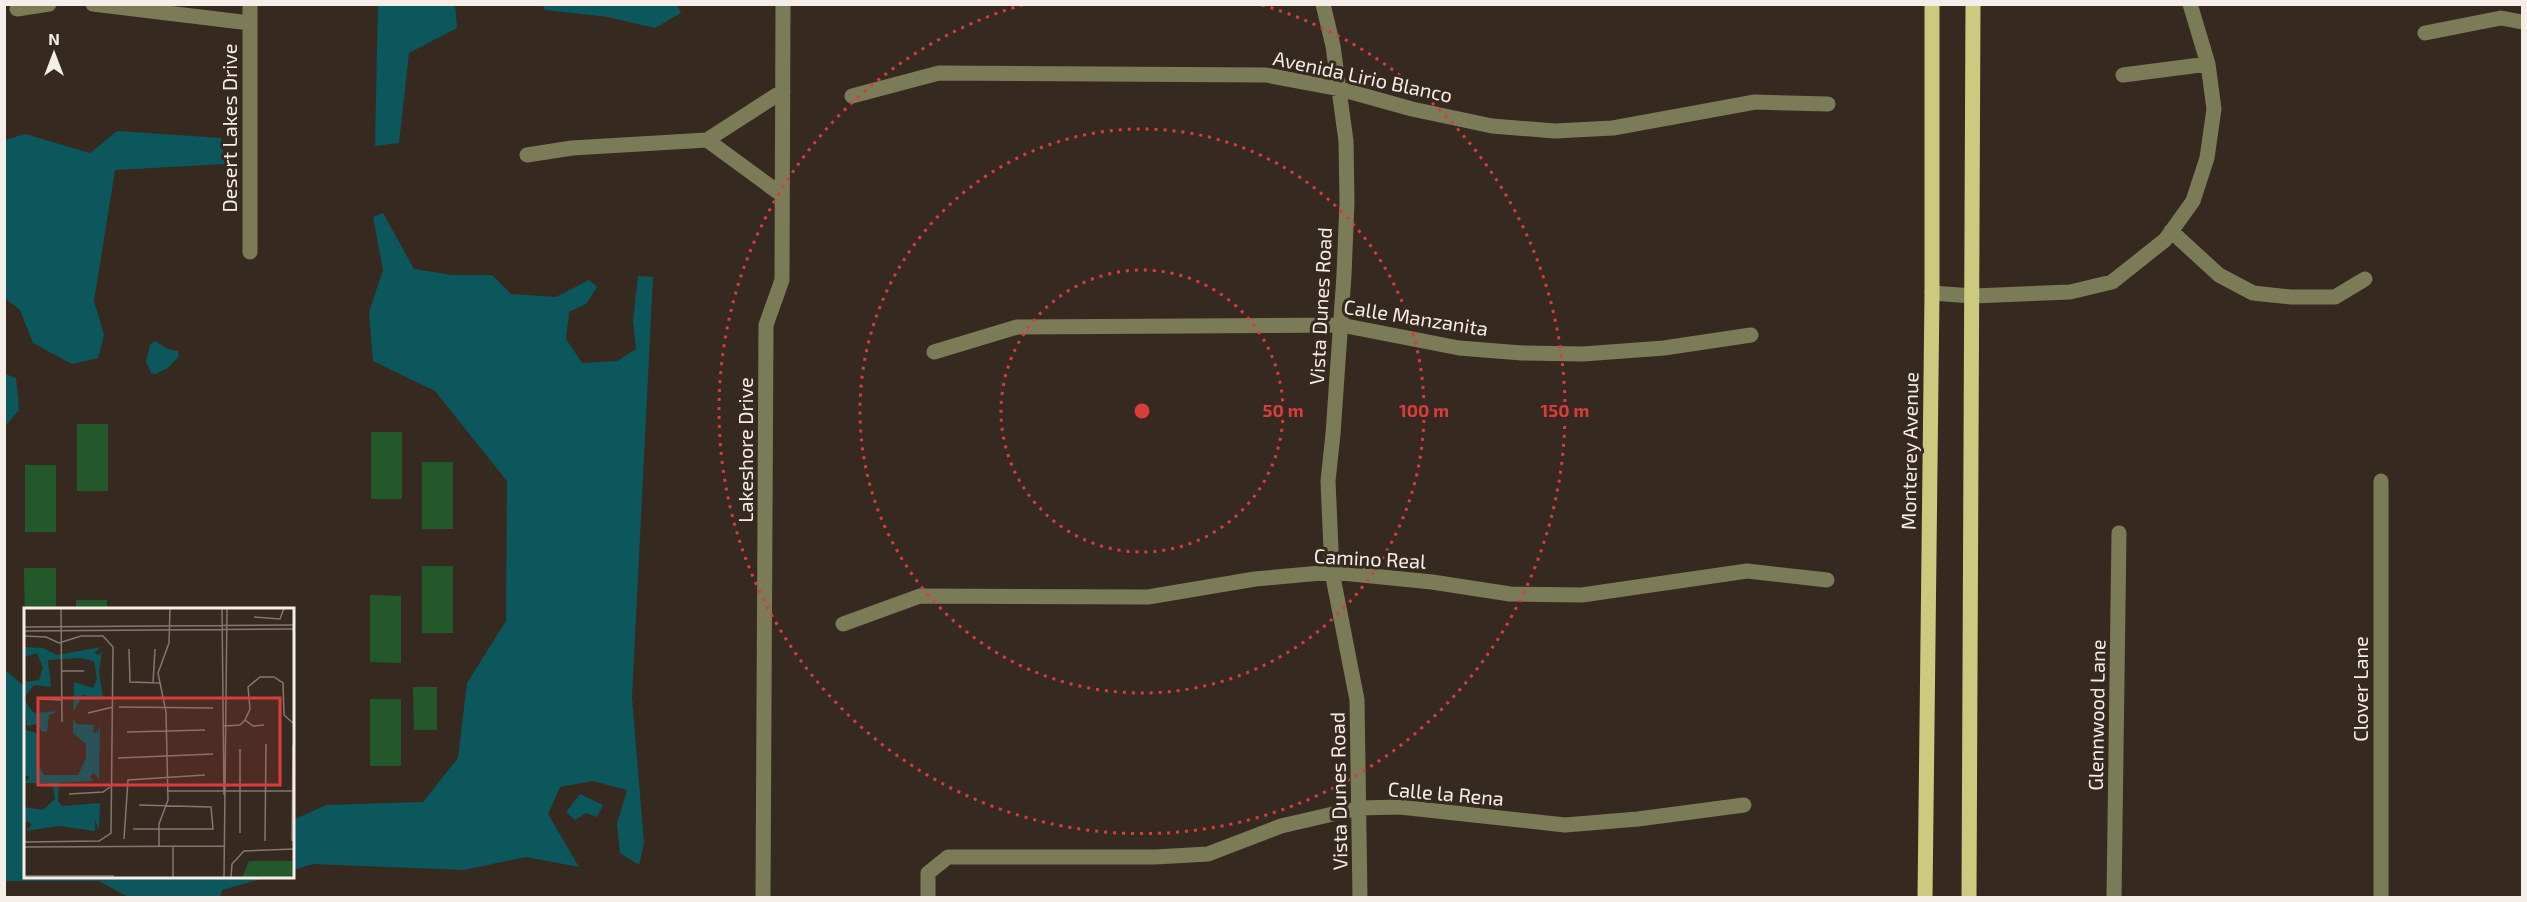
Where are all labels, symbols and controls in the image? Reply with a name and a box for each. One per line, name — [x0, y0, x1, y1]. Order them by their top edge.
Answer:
north arrow — [24, 24, 84, 84]
text: N — [48, 29, 60, 48]
street label: Desert Lakes Drive — [217, 44, 241, 213]
street label: Avenida Lirio Blanco — [1271, 45, 1455, 107]
street label: Vista Dunes Road — [1304, 226, 1336, 386]
street label: Calle Manzanita — [1342, 294, 1490, 340]
street label: Monterey Avenue — [1896, 372, 1922, 530]
street label: Lakeshore Drive — [733, 377, 757, 523]
text: 50 m — [1262, 399, 1304, 421]
text: 100 m — [1399, 399, 1449, 421]
text: 150 m — [1541, 399, 1589, 421]
centre of rings — [1132, 401, 1152, 421]
street label: Camino Real — [1313, 543, 1427, 573]
inset map — [24, 608, 294, 878]
street label: Clover Lane — [2348, 636, 2372, 742]
street label: Glennwood Lane — [2083, 639, 2109, 791]
street label: Vista Dunes Road — [1325, 712, 1351, 870]
street label: Calle la Rena — [1387, 776, 1505, 810]

